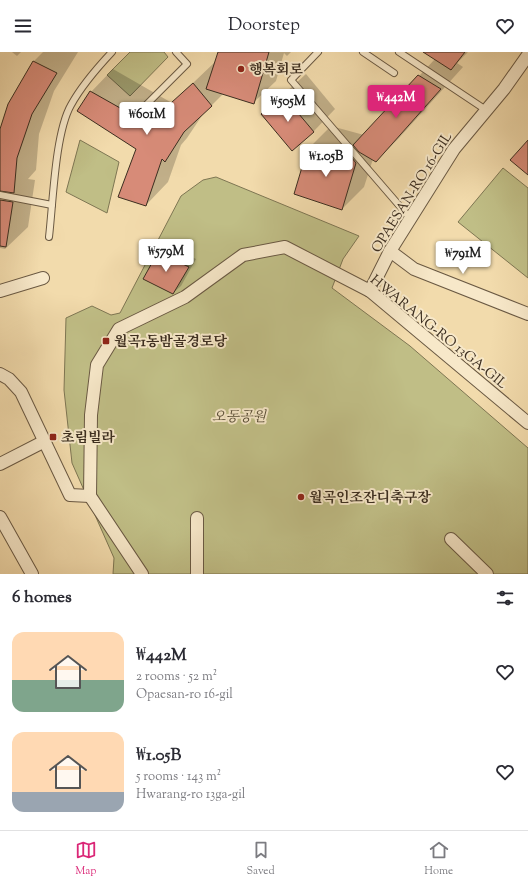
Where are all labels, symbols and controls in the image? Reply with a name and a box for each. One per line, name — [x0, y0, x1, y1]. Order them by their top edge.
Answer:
text: Doorstep — [228, 13, 300, 39]
icon: menu — [12, 15, 34, 37]
icon: heart — [494, 15, 516, 37]
place label: 행복회로 — [249, 61, 304, 81]
marker: 행복회로 — [236, 64, 246, 74]
pin: ₩442M — [368, 85, 424, 119]
pin: ₩505M — [260, 89, 316, 123]
text: ₩442M — [377, 89, 415, 107]
text: ₩505M — [270, 93, 306, 111]
pin: ₩601M — [119, 102, 175, 136]
text: ₩601M — [128, 106, 166, 124]
street label: OPAESAN-RO 16-GIL — [367, 128, 458, 257]
pin: ₩1.05B — [293, 144, 359, 178]
text: ₩1.05B — [309, 148, 343, 166]
pin: ₩579M — [138, 239, 194, 273]
pin: ₩791M — [435, 241, 491, 275]
text: ₩579M — [148, 243, 184, 261]
text: ₩791M — [445, 245, 481, 263]
street label: HWARANG-RO 13GA-GIL — [365, 271, 511, 394]
place label: 월곡1동밤골경로당 — [114, 333, 227, 353]
marker: 월곡1동밤골경로당 — [101, 336, 111, 346]
park label: 오동공원 — [212, 408, 268, 428]
place label: 초림빌라 — [61, 429, 116, 449]
marker: 초림빌라 — [48, 432, 58, 442]
place label: 월곡인조잔디축구장 — [309, 489, 431, 509]
marker: 월곡인조잔디축구장 — [296, 492, 306, 502]
text: 6 homes — [12, 586, 72, 610]
icon: filters — [494, 587, 516, 609]
text: ₩442M — [136, 644, 187, 668]
icon: home — [44, 648, 92, 696]
icon: heart — [494, 661, 516, 683]
text: 2 rooms · 52 m² — [136, 668, 217, 686]
text: Opaesan-ro 16-gil — [136, 686, 233, 704]
text: ₩1.05B — [136, 744, 181, 768]
icon: home — [44, 748, 92, 796]
icon: heart — [494, 761, 516, 783]
text: 5 rooms · 143 m² — [136, 768, 221, 786]
text: Hwarang-ro 13ga-gil — [136, 786, 246, 804]
tab: Map — [75, 839, 97, 879]
tab: Saved — [246, 839, 275, 879]
tab: Home — [424, 839, 453, 879]

